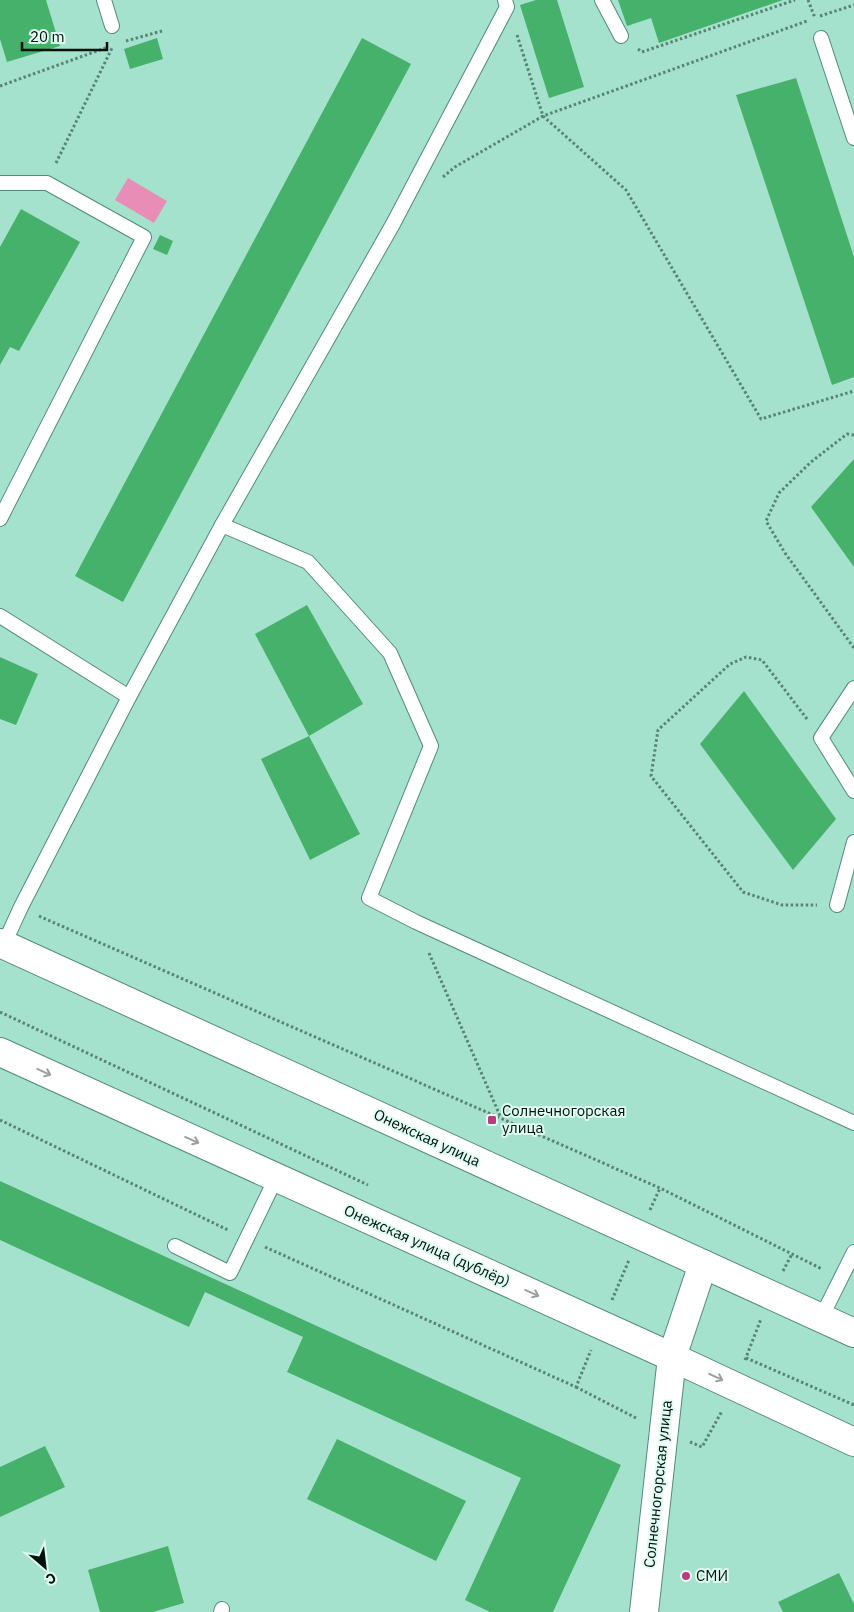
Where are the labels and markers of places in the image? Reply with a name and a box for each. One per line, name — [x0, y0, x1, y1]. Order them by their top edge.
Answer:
place label: Солнечногорская улица — [502, 1101, 626, 1137]
marker: Солнечногорская улица — [486, 1114, 498, 1126]
place label: СМИ — [696, 1566, 728, 1585]
marker: СМИ — [680, 1570, 692, 1582]

